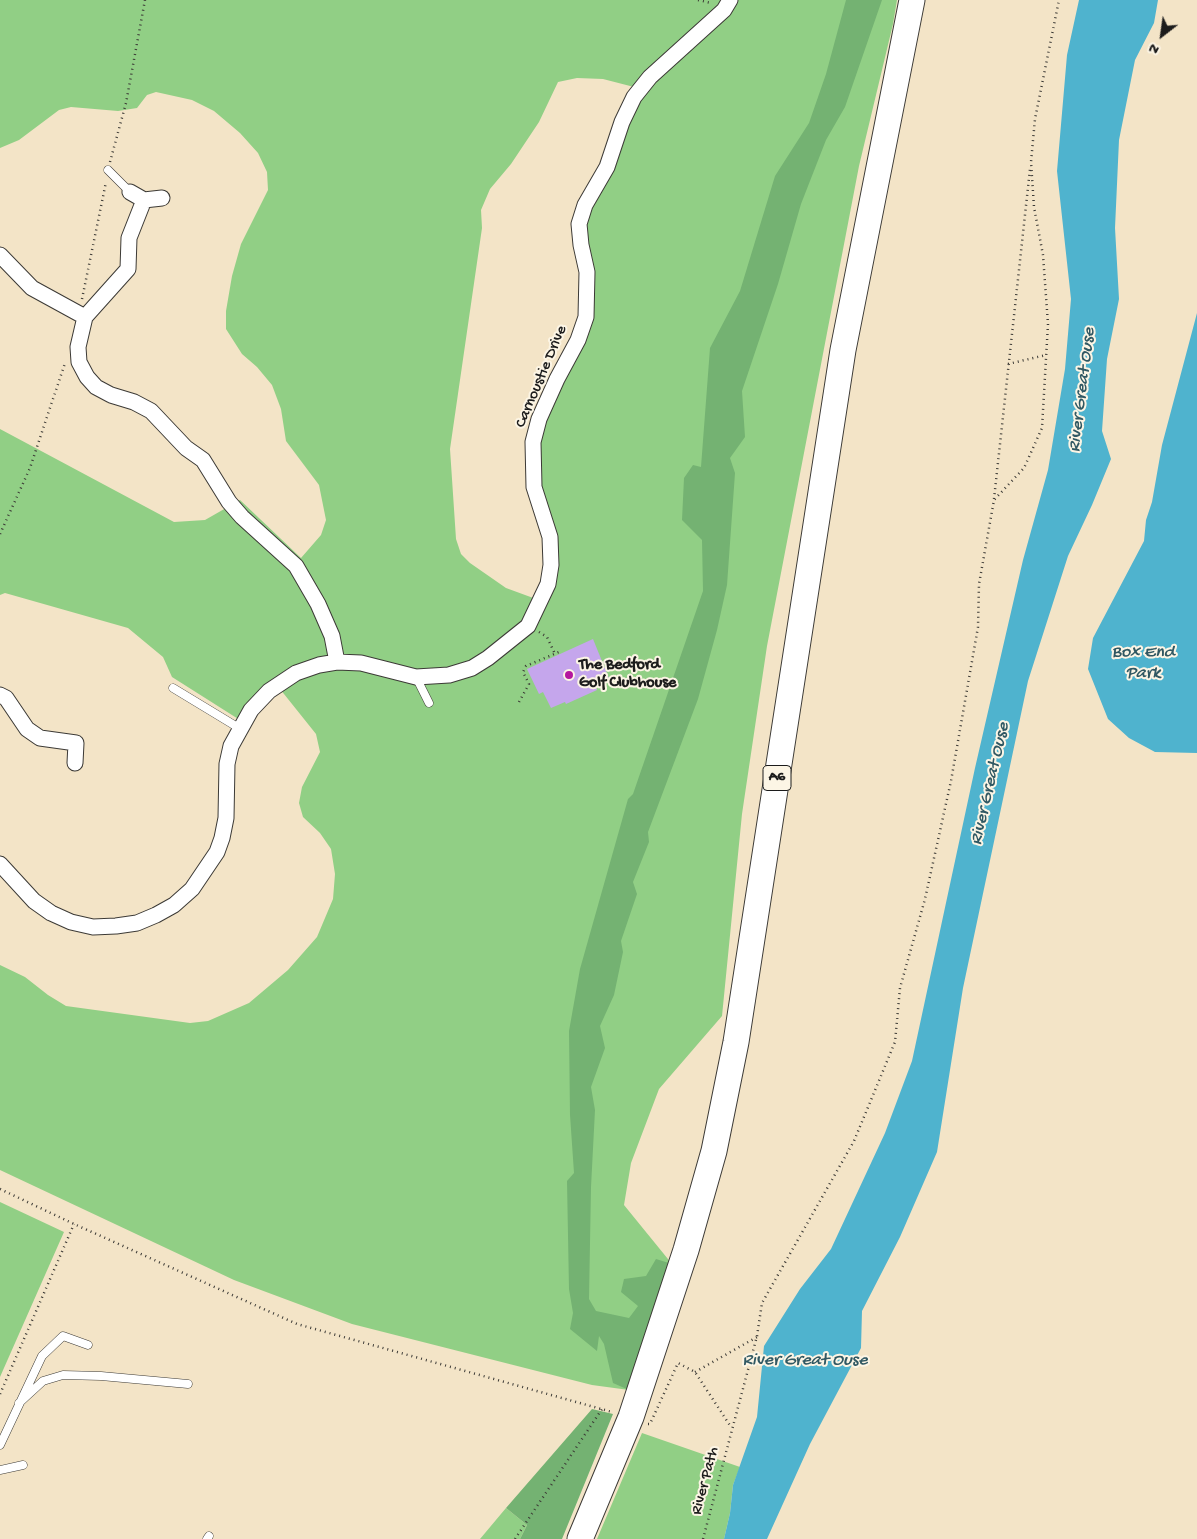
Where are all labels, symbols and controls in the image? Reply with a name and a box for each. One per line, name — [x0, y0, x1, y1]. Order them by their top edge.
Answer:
north arrow — [1137, 10, 1187, 60]
text: N — [1146, 39, 1162, 58]
street label: Carnoustie Drive — [512, 323, 572, 431]
water label: River Great Ouse — [1065, 327, 1101, 453]
water label: Box End Park — [1112, 642, 1174, 684]
place label: The Bedford Golf Clubhouse — [579, 656, 676, 694]
marker: The Bedford Golf Clubhouse — [563, 669, 575, 681]
water label: River Great Ouse — [966, 721, 1016, 847]
road number: A6 — [763, 766, 791, 790]
water label: River Great Ouse — [742, 1350, 868, 1372]
street label: River Path — [688, 1445, 724, 1517]

